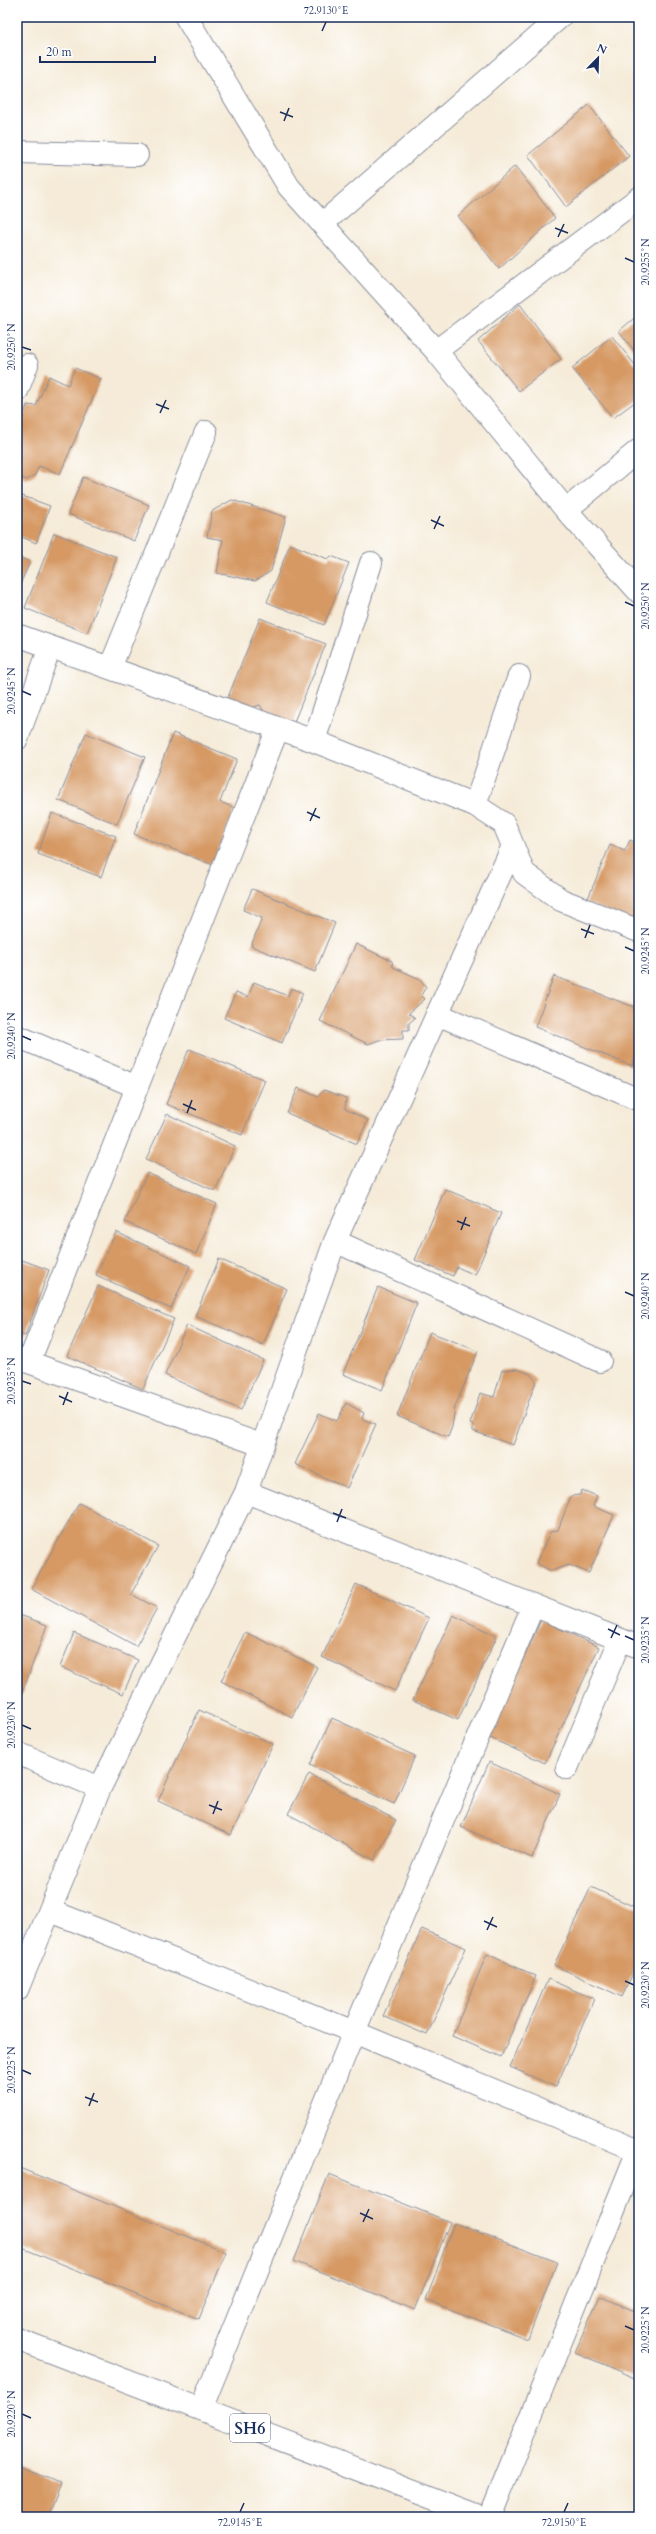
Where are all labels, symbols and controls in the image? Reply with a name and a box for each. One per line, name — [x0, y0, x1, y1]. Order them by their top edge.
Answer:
text: 72.9130°E — [304, 4, 348, 18]
scale bar — [40, 38, 155, 64]
north arrow — [578, 38, 618, 78]
text: N — [594, 40, 609, 58]
text: 20 m — [46, 44, 73, 60]
text: 20.9255°N — [639, 238, 653, 285]
text: 20.9250°N — [5, 323, 19, 370]
text: 20.9250°N — [639, 582, 653, 629]
text: 20.9245°N — [5, 667, 19, 714]
text: 20.9245°N — [639, 927, 653, 974]
text: 20.9240°N — [5, 1012, 19, 1059]
text: 20.9240°N — [639, 1272, 653, 1319]
text: 20.9235°N — [5, 1357, 19, 1404]
text: 20.9235°N — [639, 1616, 653, 1663]
text: 20.9230°N — [5, 1701, 19, 1748]
text: 20.9230°N — [639, 1961, 653, 2008]
text: 20.9225°N — [5, 2046, 19, 2093]
text: 20.9225°N — [639, 2306, 653, 2353]
text: 20.9220°N — [5, 2390, 19, 2437]
road number: SH6 — [230, 2414, 270, 2442]
text: 72.9145°E — [218, 2516, 262, 2530]
text: 72.9150°E — [542, 2516, 586, 2530]

